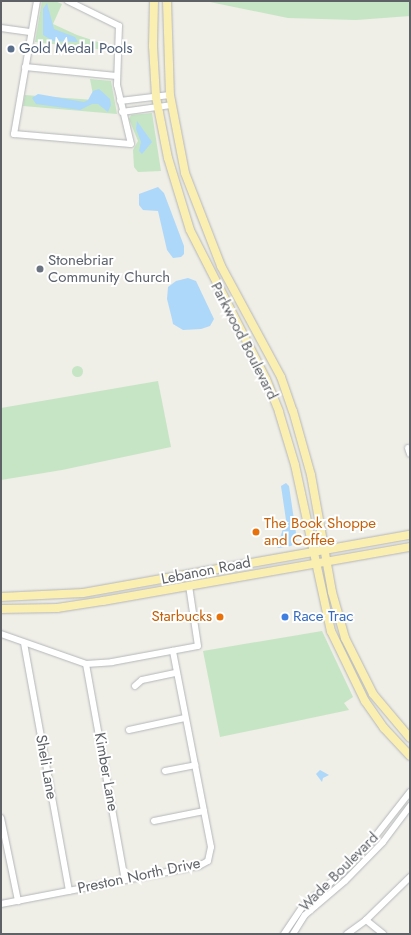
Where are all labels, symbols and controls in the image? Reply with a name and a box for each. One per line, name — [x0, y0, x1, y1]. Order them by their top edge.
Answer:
place label: Gold Medal Pools — [19, 40, 133, 58]
marker: Gold Medal Pools — [6, 44, 16, 54]
place label: Stonebriar Community Church — [48, 251, 170, 286]
marker: Stonebriar Community Church — [35, 264, 45, 274]
street label: Parkwood Boulevard — [207, 279, 281, 403]
place label: The Book Shoppe and Coffee — [264, 514, 376, 549]
marker: The Book Shoppe and Coffee — [251, 527, 261, 537]
street label: Lebanon Road — [160, 553, 252, 589]
place label: Starbucks — [152, 608, 212, 626]
place label: Race Trac — [293, 608, 353, 626]
marker: Starbucks — [215, 612, 225, 622]
marker: Race Trac — [280, 612, 290, 622]
street label: Kimber Lane — [90, 731, 122, 813]
street label: Sheli Lane — [31, 733, 61, 801]
street label: Wade Boulevard — [296, 829, 382, 915]
street label: Preston North Drive — [76, 854, 202, 898]

